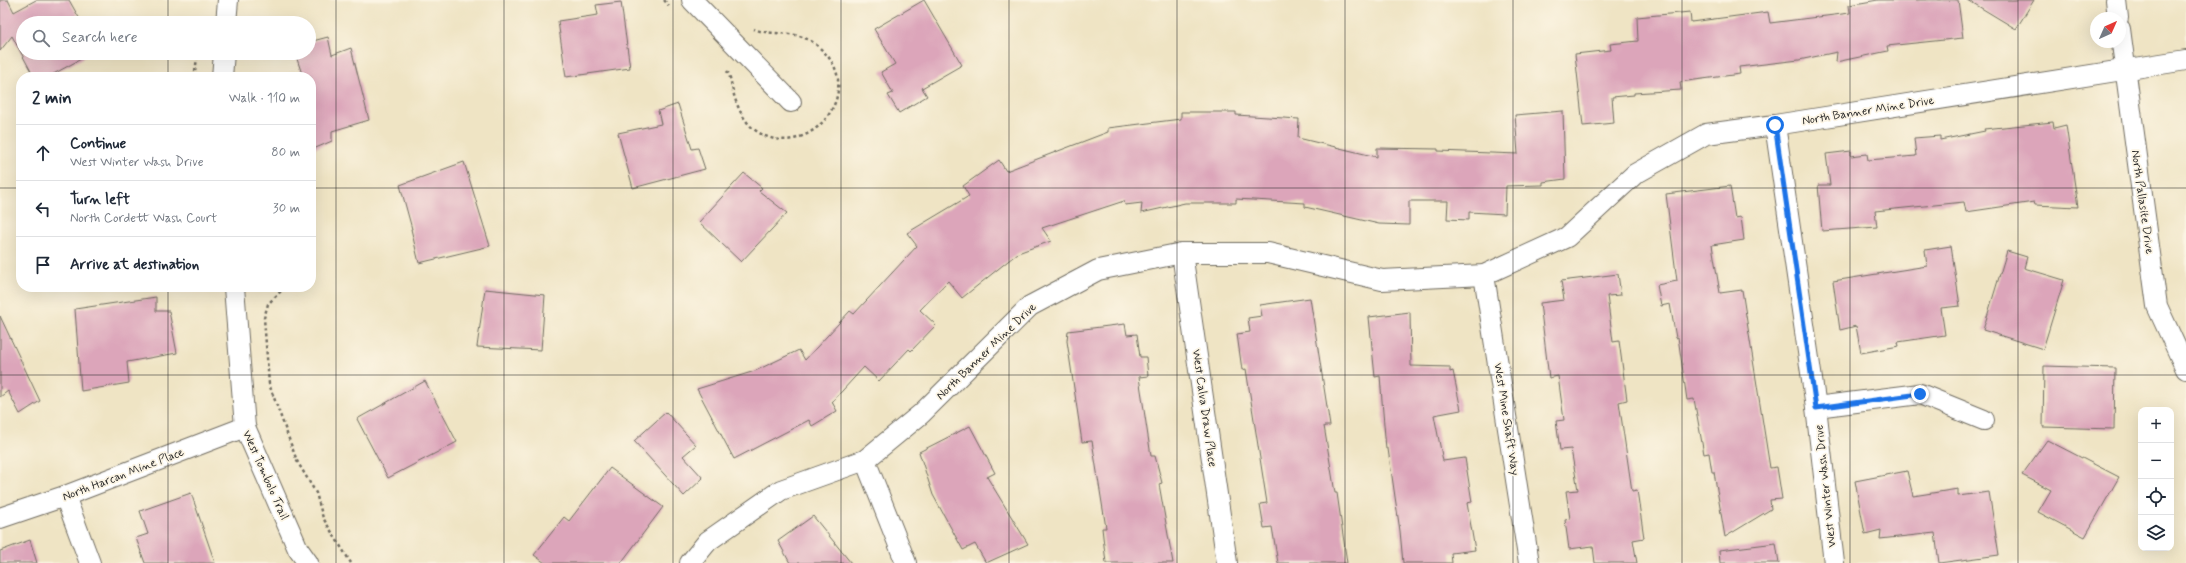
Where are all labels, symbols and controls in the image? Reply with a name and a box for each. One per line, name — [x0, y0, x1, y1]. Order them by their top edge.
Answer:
north arrow — [2090, 12, 2126, 48]
search box — [16, 16, 316, 60]
icon: search — [30, 27, 52, 49]
text: Search here — [62, 28, 138, 48]
text: 2 min — [32, 87, 72, 109]
text: Walk · 110 m — [229, 90, 300, 107]
street label: North Banner Mine Drive — [1801, 93, 1936, 129]
route start — [1766, 116, 1784, 134]
text: Continue — [70, 134, 126, 154]
icon: ahead — [32, 142, 54, 164]
text: 80 m — [271, 144, 300, 161]
street label: North Pallasite Drive — [2127, 149, 2157, 256]
text: West Winter Wash Drive — [70, 154, 204, 171]
text: Turn left — [70, 190, 130, 210]
icon: left — [32, 198, 54, 220]
text: 30 m — [273, 200, 300, 217]
text: North Cordett Wash Court — [70, 210, 217, 227]
icon: arrive — [32, 254, 54, 276]
text: Arrive at destination — [70, 255, 199, 275]
street label: North Banner Mine Drive — [933, 299, 1041, 404]
street label: West Calva Draw Place — [1188, 348, 1220, 468]
street label: West Mine Shaft Way — [1489, 362, 1523, 477]
route end — [1911, 385, 1929, 403]
map controls — [2138, 407, 2174, 551]
button: + — [2138, 407, 2174, 443]
street label: West Winter Wash Drive — [1812, 424, 1840, 548]
street label: West Tombolo Trail — [238, 428, 292, 523]
button: − — [2138, 443, 2174, 479]
street label: North Harcan Mine Place — [60, 444, 187, 506]
button: locate — [2138, 479, 2174, 515]
button: layers — [2138, 515, 2174, 551]

